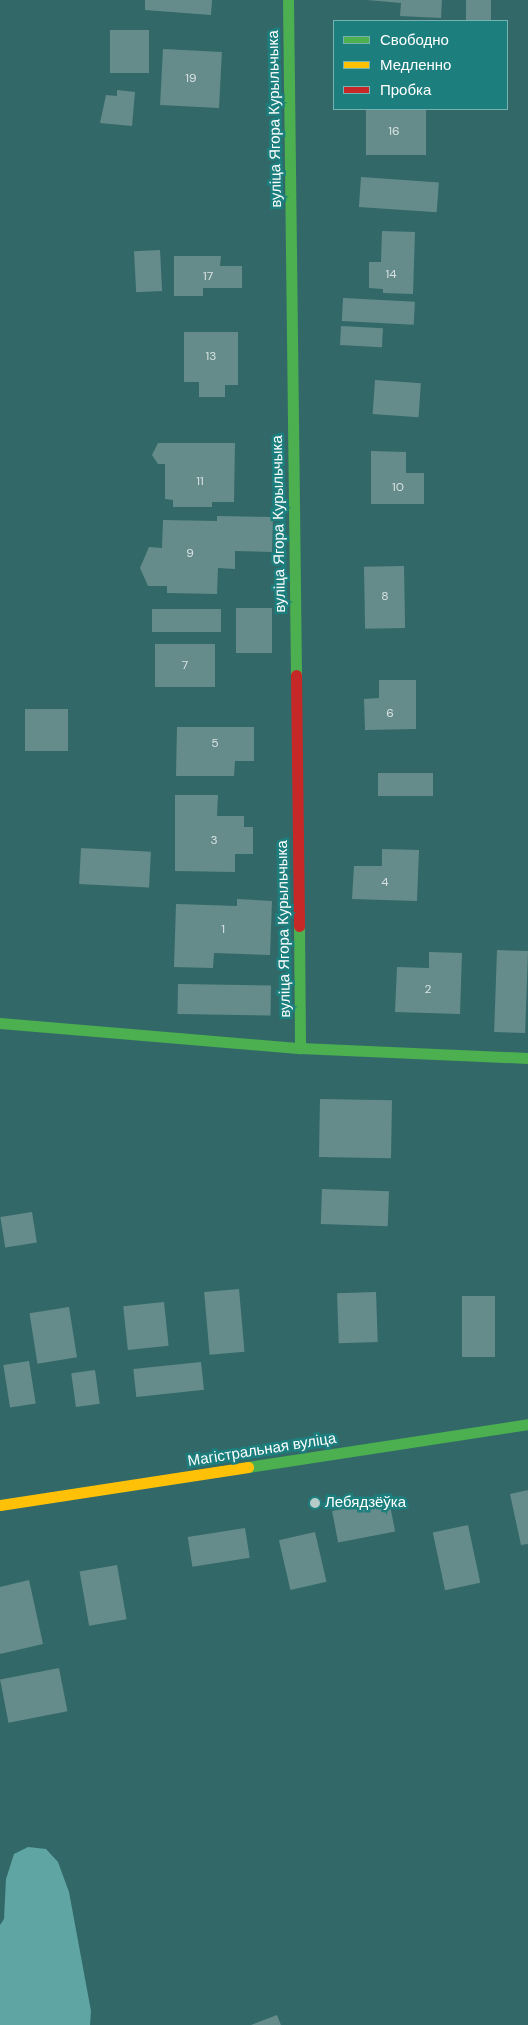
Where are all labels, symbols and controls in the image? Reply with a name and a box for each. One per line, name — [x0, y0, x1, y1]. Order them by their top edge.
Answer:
legend — [333, 20, 508, 110]
street label: вуліца Ягора Курыльчыка — [264, 30, 286, 208]
text: Свободно — [380, 30, 449, 50]
text: Медленно — [380, 55, 451, 75]
house number: 19 — [185, 72, 197, 86]
text: Пробка — [380, 80, 431, 100]
house number: 16 — [388, 125, 400, 139]
house number: 14 — [385, 268, 397, 282]
house number: 17 — [203, 270, 213, 284]
house number: 13 — [206, 350, 216, 364]
street label: вуліца Ягора Курыльчыка — [268, 435, 290, 613]
house number: 11 — [196, 475, 204, 489]
house number: 10 — [392, 481, 404, 495]
house number: 9 — [186, 547, 194, 561]
house number: 8 — [381, 590, 389, 604]
house number: 7 — [182, 659, 188, 673]
house number: 6 — [386, 707, 394, 721]
house number: 5 — [211, 737, 219, 751]
house number: 3 — [210, 834, 218, 848]
street label: вуліца Ягора Курыльчыка — [273, 840, 295, 1018]
house number: 4 — [381, 876, 389, 890]
house number: 1 — [221, 923, 225, 937]
house number: 2 — [425, 983, 431, 997]
street label: Магістральная вуліца — [187, 1429, 337, 1471]
place label: Лебядзёўка — [325, 1494, 406, 1512]
marker: Лебядзёўка — [309, 1497, 321, 1509]

